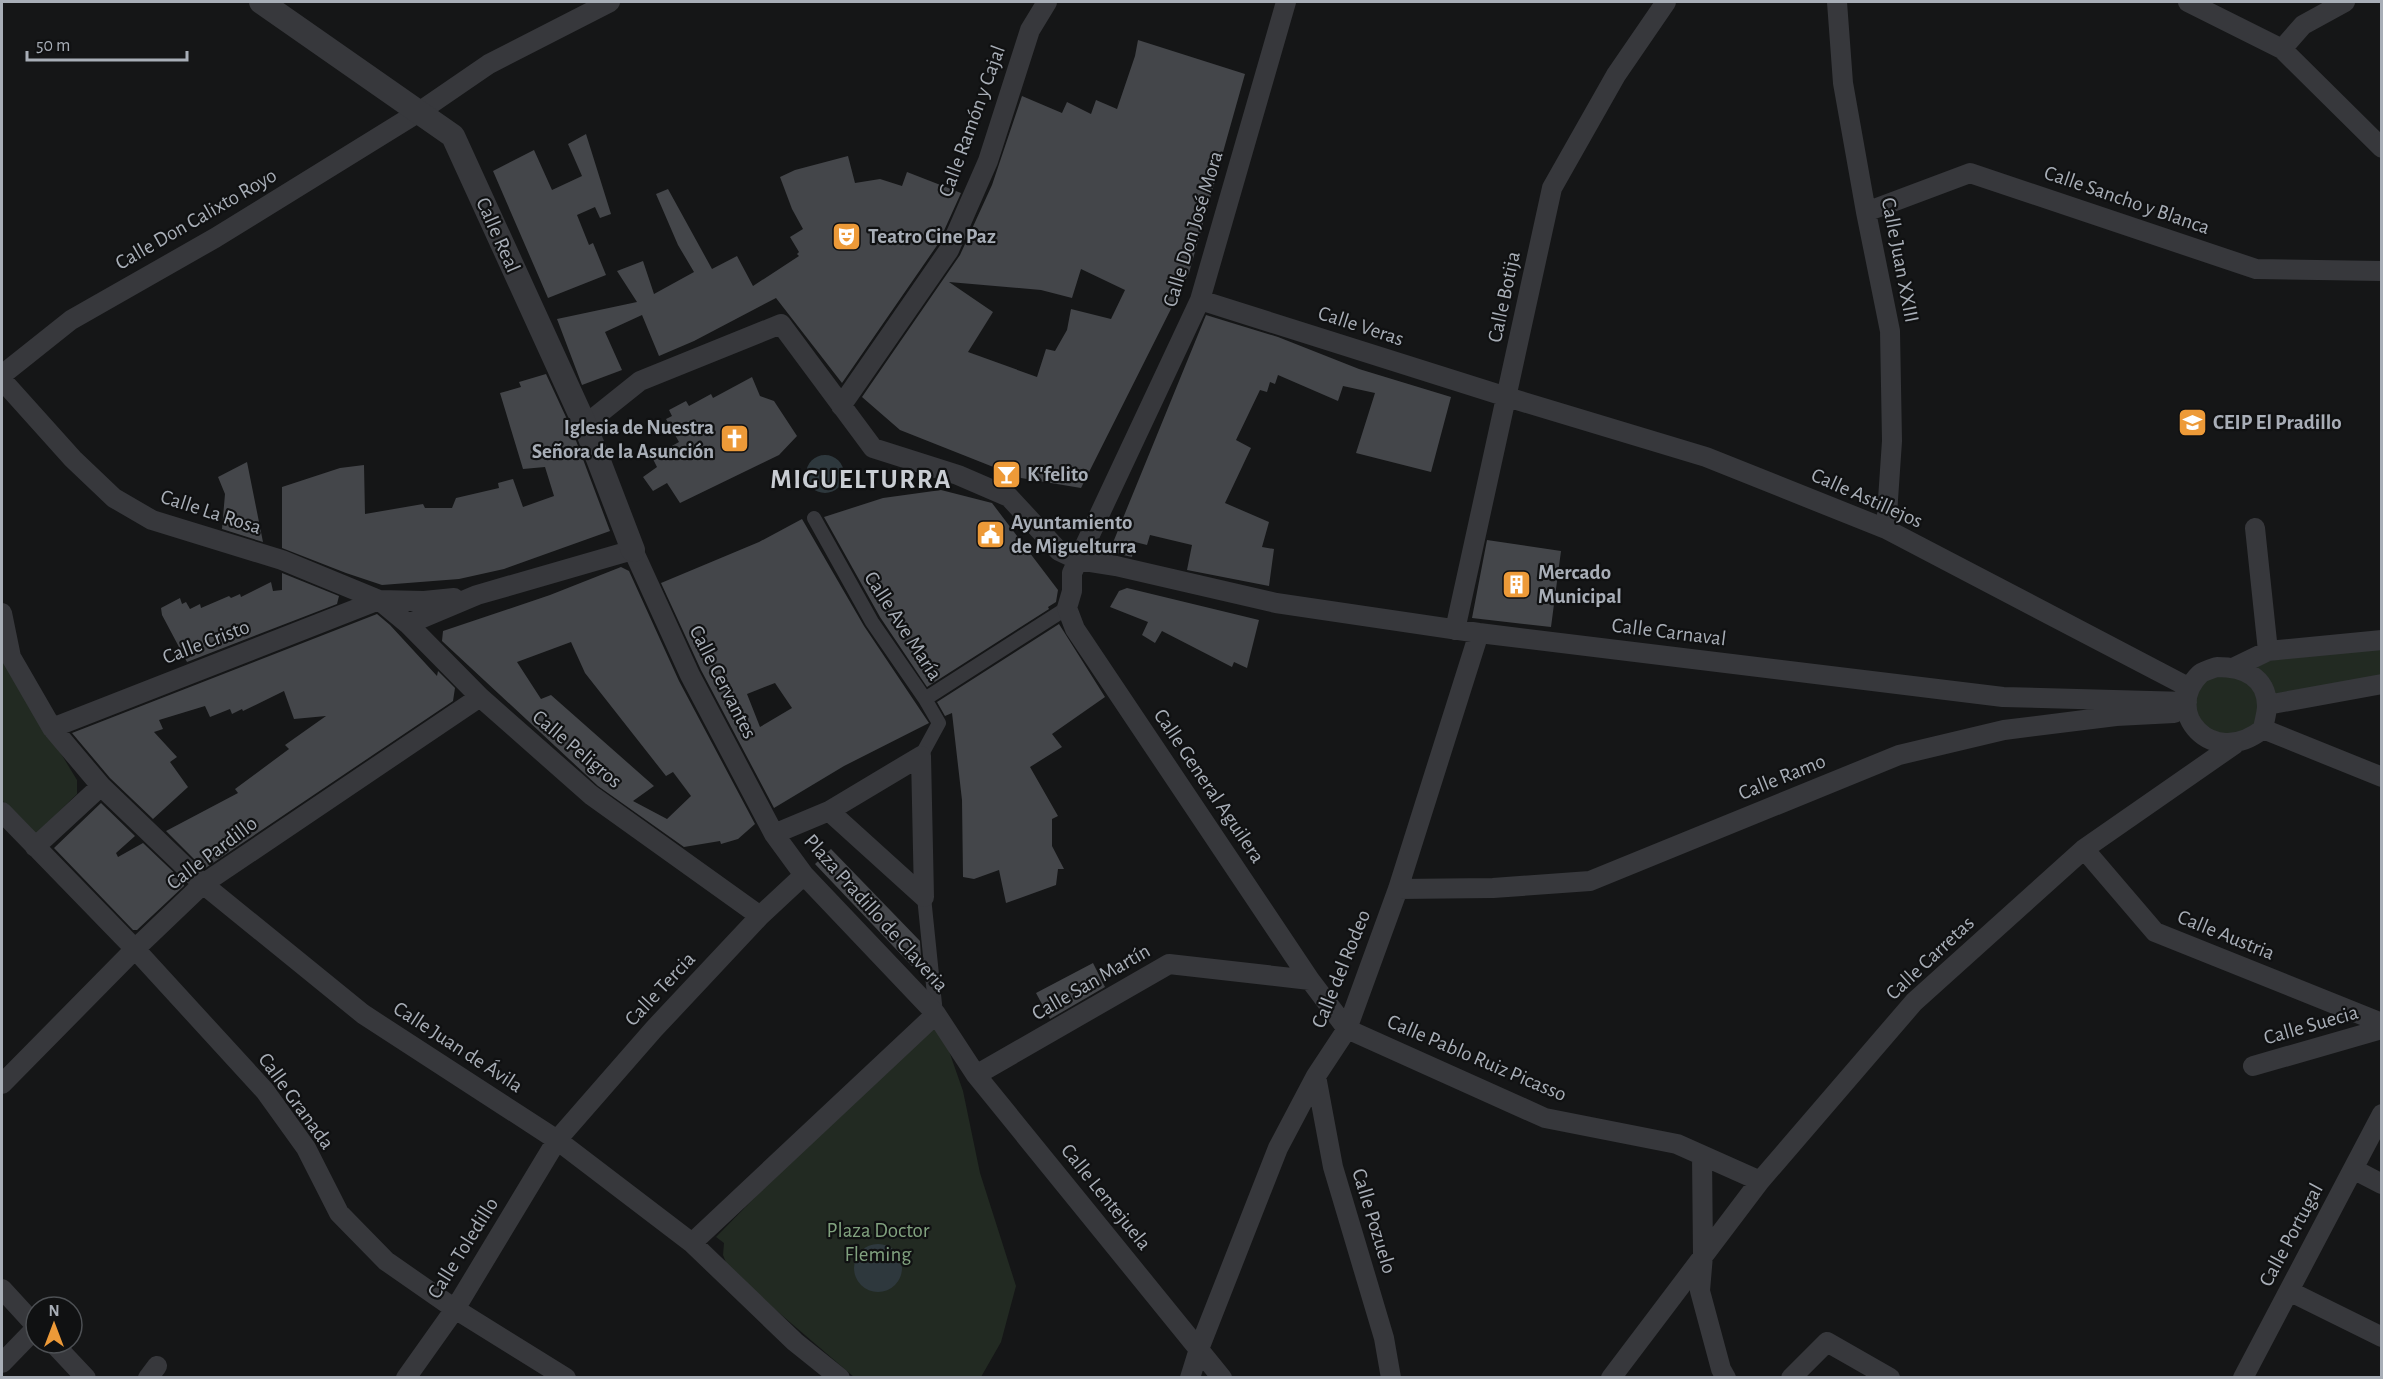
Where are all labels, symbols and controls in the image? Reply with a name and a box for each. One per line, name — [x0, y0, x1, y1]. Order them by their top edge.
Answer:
scale bar — [27, 24, 188, 62]
text: 50 m — [36, 37, 70, 55]
street label: Calle Ramón y Cajal — [935, 42, 1009, 200]
street label: Calle Don José Mora — [1159, 148, 1227, 310]
street label: Calle Sancho y Blanca — [2042, 162, 2213, 238]
street label: Calle Don Calixto Royo — [112, 164, 280, 274]
street label: Calle Real — [472, 194, 524, 276]
street label: Calle Juan XXIII — [1878, 196, 1922, 324]
theatre icon: Teatro Cine Paz — [831, 220, 863, 252]
place label: Teatro Cine Paz — [868, 226, 996, 247]
street label: Calle Botija — [1484, 249, 1524, 344]
street label: Calle Veras — [1316, 302, 1406, 350]
school or university icon: CEIP El Pradillo — [2176, 406, 2208, 438]
place label: CEIP El Pradillo — [2213, 412, 2342, 433]
place label: Iglesia de Nuestra Señora de la Asunción — [532, 417, 714, 462]
church icon: Iglesia de Nuestra Señora de la Asunción — [719, 423, 751, 455]
bar icon: K'felito — [990, 458, 1022, 490]
place label: K'felito — [1027, 464, 1088, 485]
street label: Calle Astillejos — [1808, 464, 1926, 532]
district label: MIGUELTURRA — [770, 466, 952, 493]
street label: Calle La Rosa — [158, 486, 264, 538]
place label: Ayuntamiento de Miguelturra — [1011, 512, 1137, 557]
public building icon: Ayuntamiento de Miguelturra — [974, 518, 1006, 550]
place label: Mercado Municipal — [1538, 562, 1622, 607]
street label: Calle Ave María — [860, 568, 946, 684]
building icon: Mercado Municipal — [1501, 568, 1533, 600]
street label: Calle Carnaval — [1611, 615, 1727, 649]
street label: Calle Cristo — [160, 616, 252, 668]
street label: Calle Cervantes — [685, 622, 761, 742]
street label: Calle General Aguilera — [1150, 705, 1268, 867]
street label: Calle Peligros — [528, 706, 626, 792]
street label: Calle Ramo — [1735, 750, 1829, 804]
street label: Calle Pardillo — [163, 812, 261, 894]
street label: Plaza Pradillo de Claveria — [800, 830, 952, 996]
street label: Calle Austria — [2174, 906, 2278, 964]
street label: Calle del Rodeo — [1308, 907, 1374, 1031]
street label: Calle Carretas — [1882, 912, 1978, 1004]
street label: Calle San Martín — [1028, 940, 1154, 1024]
street label: Calle Tercia — [621, 948, 699, 1030]
street label: Calle Juan de Ávila — [390, 996, 528, 1097]
street label: Calle Suecia — [2261, 1001, 2361, 1049]
street label: Calle Pablo Ruiz Picasso — [1384, 1011, 1570, 1105]
street label: Calle Granada — [254, 1049, 338, 1153]
street label: Calle Lentejuela — [1057, 1140, 1155, 1254]
street label: Calle Pozuelo — [1348, 1166, 1400, 1276]
street label: Calle Portugal — [2255, 1180, 2327, 1290]
street label: Calle Toledillo — [424, 1194, 502, 1302]
park label: Plaza Doctor Fleming — [827, 1220, 930, 1265]
north arrow — [24, 1295, 84, 1355]
text: N — [48, 1303, 60, 1319]

